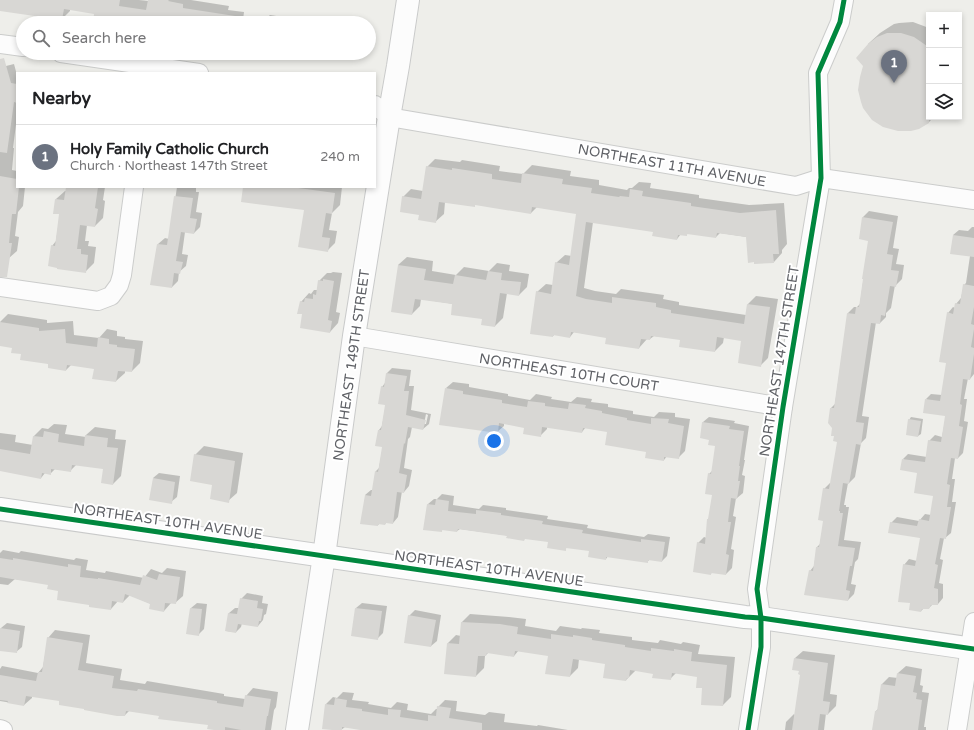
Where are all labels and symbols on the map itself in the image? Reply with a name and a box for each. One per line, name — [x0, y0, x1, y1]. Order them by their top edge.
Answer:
pin: 1 — [881, 50, 907, 83]
street label: NORTHEAST 11TH AVENUE — [576, 141, 767, 190]
street label: NORTHEAST 147TH STREET — [756, 264, 803, 458]
street label: NORTHEAST 149TH STREET — [330, 268, 373, 462]
street label: NORTHEAST 10TH COURT — [478, 350, 660, 395]
your location — [484, 431, 504, 451]
street label: NORTHEAST 10TH AVENUE — [72, 500, 264, 543]
street label: NORTHEAST 10TH AVENUE — [393, 547, 585, 590]

